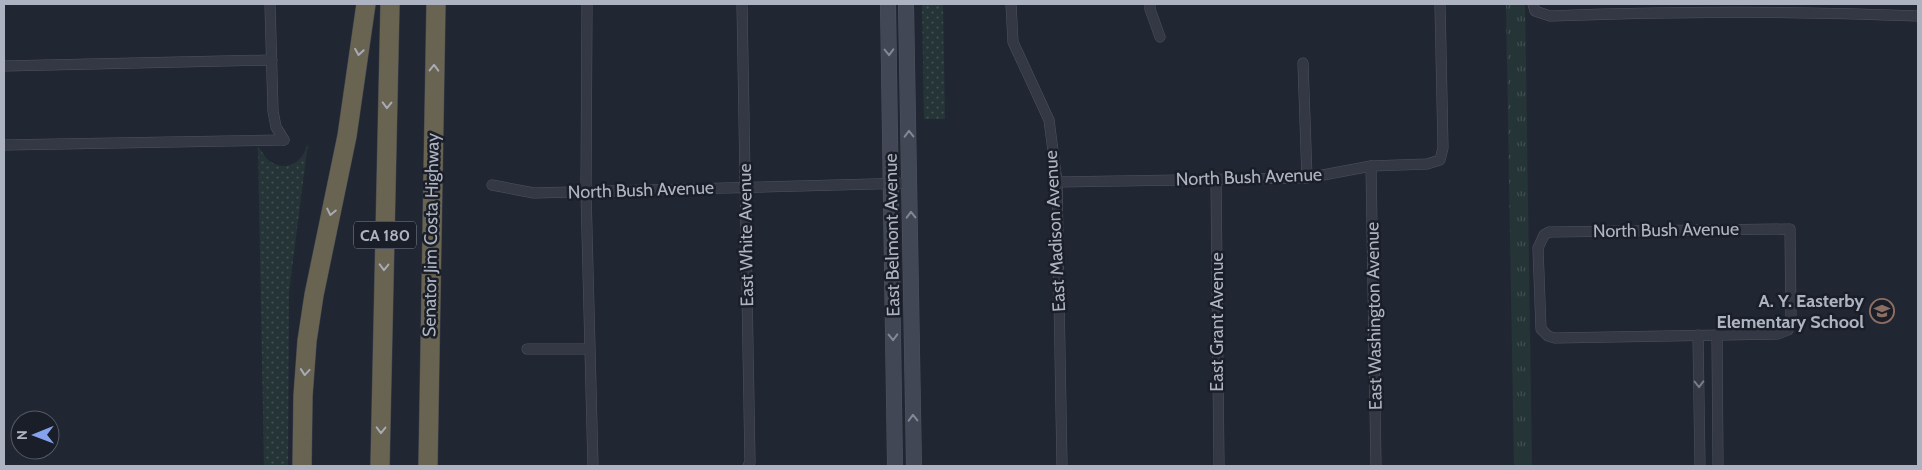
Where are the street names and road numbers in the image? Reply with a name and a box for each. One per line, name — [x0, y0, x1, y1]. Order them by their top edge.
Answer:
street label: Senator Jim Costa Highway — [418, 133, 444, 337]
street label: East Madison Avenue — [1040, 150, 1070, 312]
street label: East Belmont Avenue — [880, 153, 904, 317]
street label: East White Avenue — [734, 163, 758, 307]
street label: North Bush Avenue — [1176, 163, 1322, 191]
street label: North Bush Avenue — [568, 176, 714, 204]
street label: North Bush Avenue — [1593, 218, 1739, 242]
road number: CA 180 — [354, 222, 416, 248]
street label: East Washington Avenue — [1361, 222, 1387, 410]
street label: East Grant Avenue — [1206, 252, 1228, 392]

